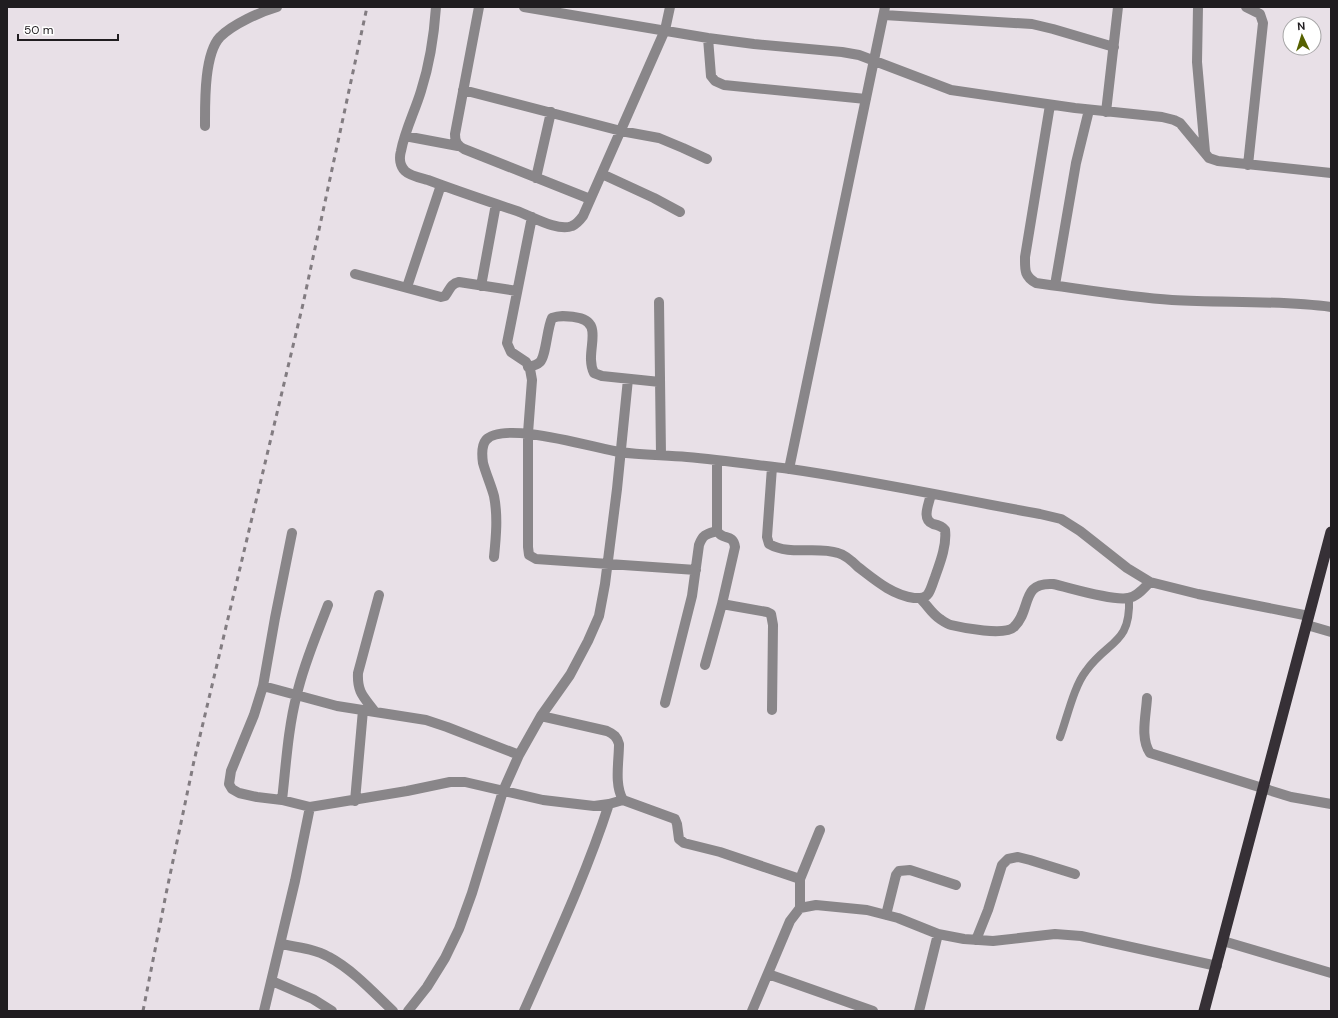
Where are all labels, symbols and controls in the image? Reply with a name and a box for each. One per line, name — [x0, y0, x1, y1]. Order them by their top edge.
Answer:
scale bar — [18, 16, 118, 42]
north arrow — [1282, 16, 1322, 56]
text: N — [1297, 19, 1306, 33]
text: 50 m — [24, 22, 53, 38]

